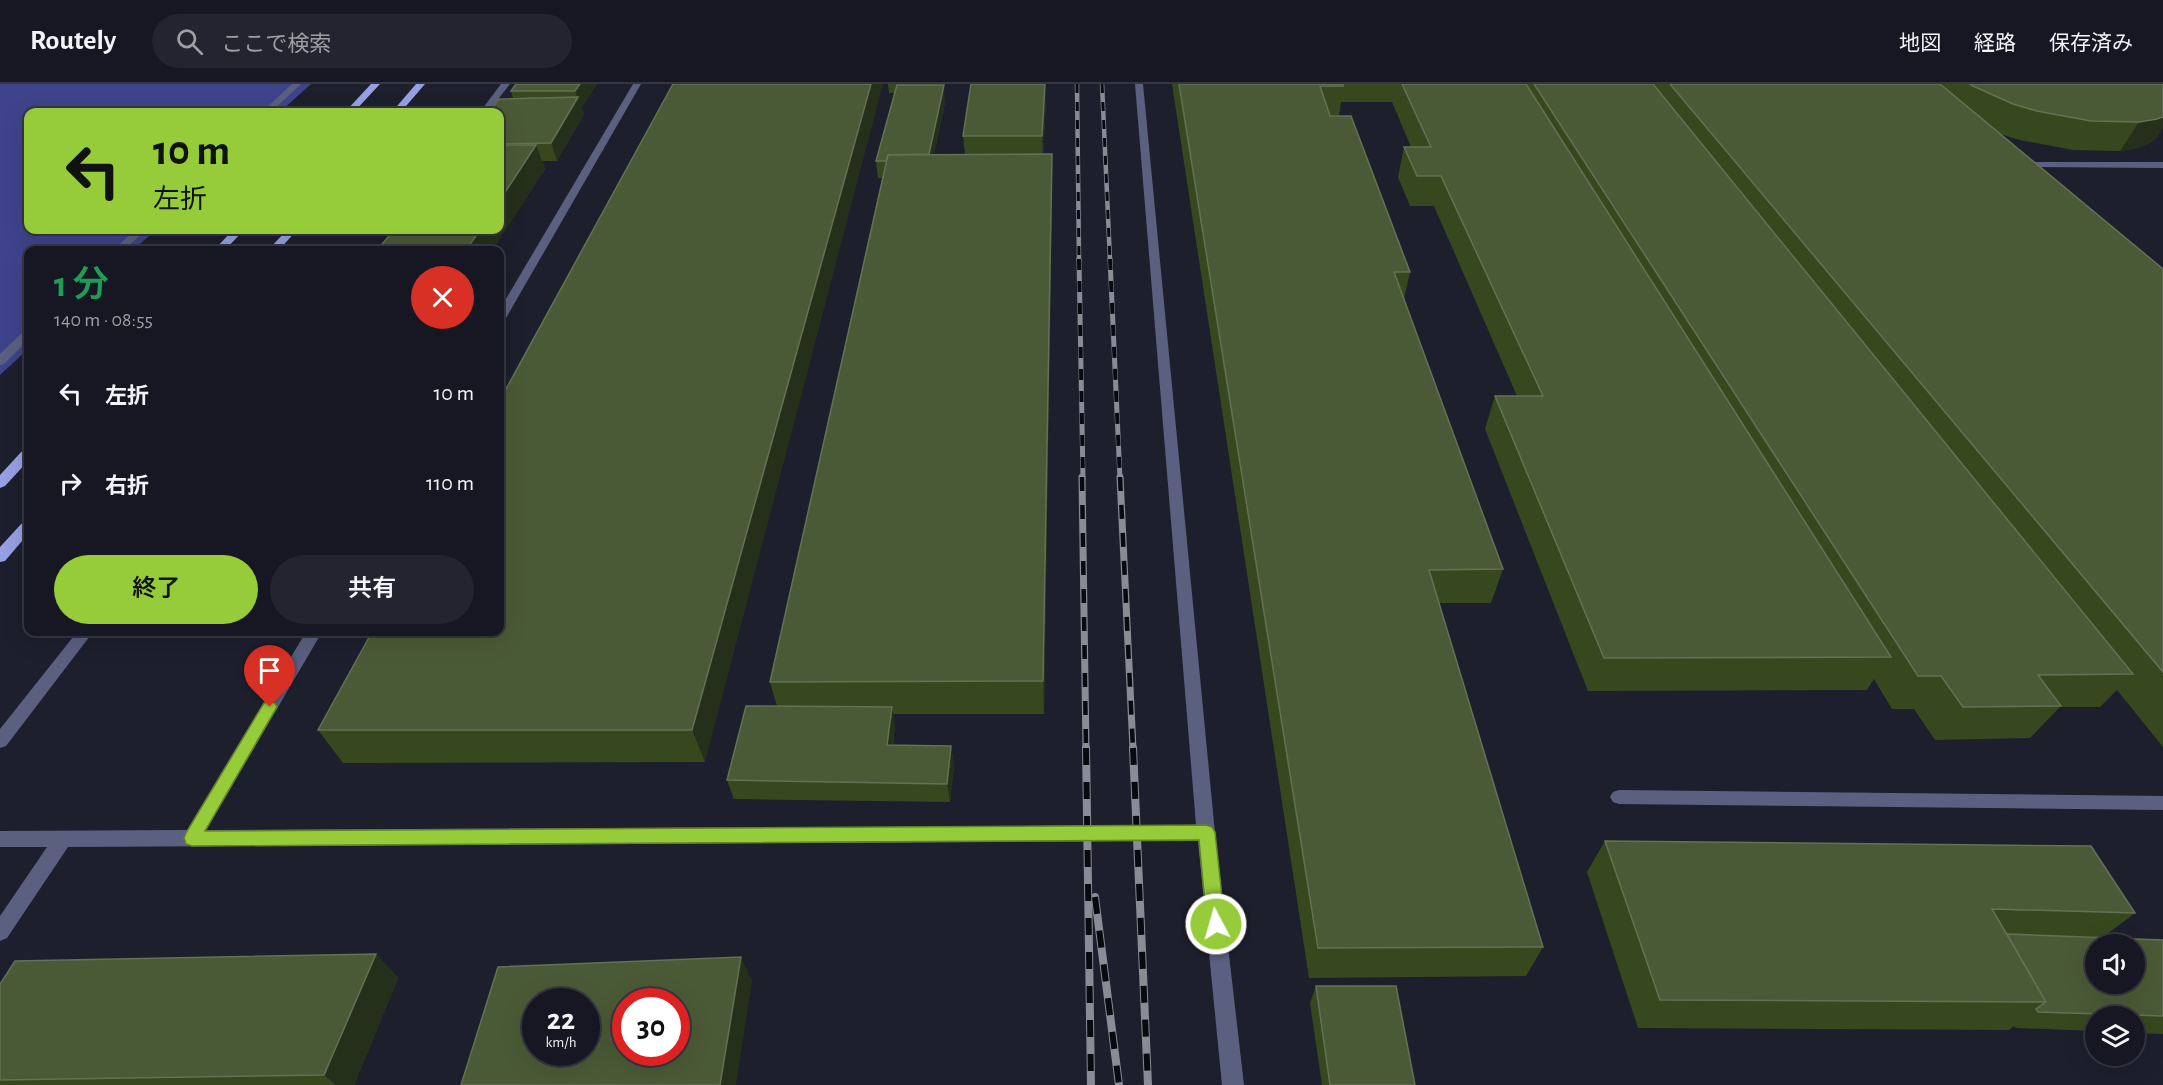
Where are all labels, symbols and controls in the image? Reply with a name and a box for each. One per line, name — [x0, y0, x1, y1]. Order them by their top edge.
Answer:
search box — [152, 14, 572, 68]
icon: search — [173, 25, 206, 58]
text: Routely — [30, 27, 116, 55]
text: ここで検索 — [221, 33, 331, 55]
text: 地図 — [1899, 33, 1941, 54]
text: 経路 — [1974, 33, 2016, 54]
text: 保存済み — [2049, 33, 2133, 54]
text: 10 m — [153, 130, 230, 172]
icon: left — [54, 132, 132, 210]
text: 左折 — [153, 186, 207, 213]
button: close — [411, 266, 474, 329]
text: 1 分 — [54, 267, 108, 303]
text: 140 m · 08:55 — [54, 310, 153, 330]
icon: left — [54, 377, 87, 410]
text: 10 m — [434, 382, 474, 404]
text: 左折 — [105, 385, 149, 407]
icon: right — [54, 467, 87, 500]
text: 110 m — [426, 472, 474, 494]
text: 右折 — [105, 475, 149, 497]
button: 終了 — [54, 555, 258, 624]
button: 共有 — [270, 555, 474, 624]
pin — [244, 645, 295, 707]
icon: arrive — [253, 654, 286, 687]
position arrow — [1184, 892, 1248, 956]
map controls — [2085, 934, 2145, 1066]
button: sound — [2085, 934, 2145, 994]
speed limit sign: 30 — [612, 988, 690, 1066]
text: 22 — [547, 1005, 575, 1035]
button: layers — [2085, 1006, 2145, 1066]
text: km/h — [546, 1035, 576, 1050]

